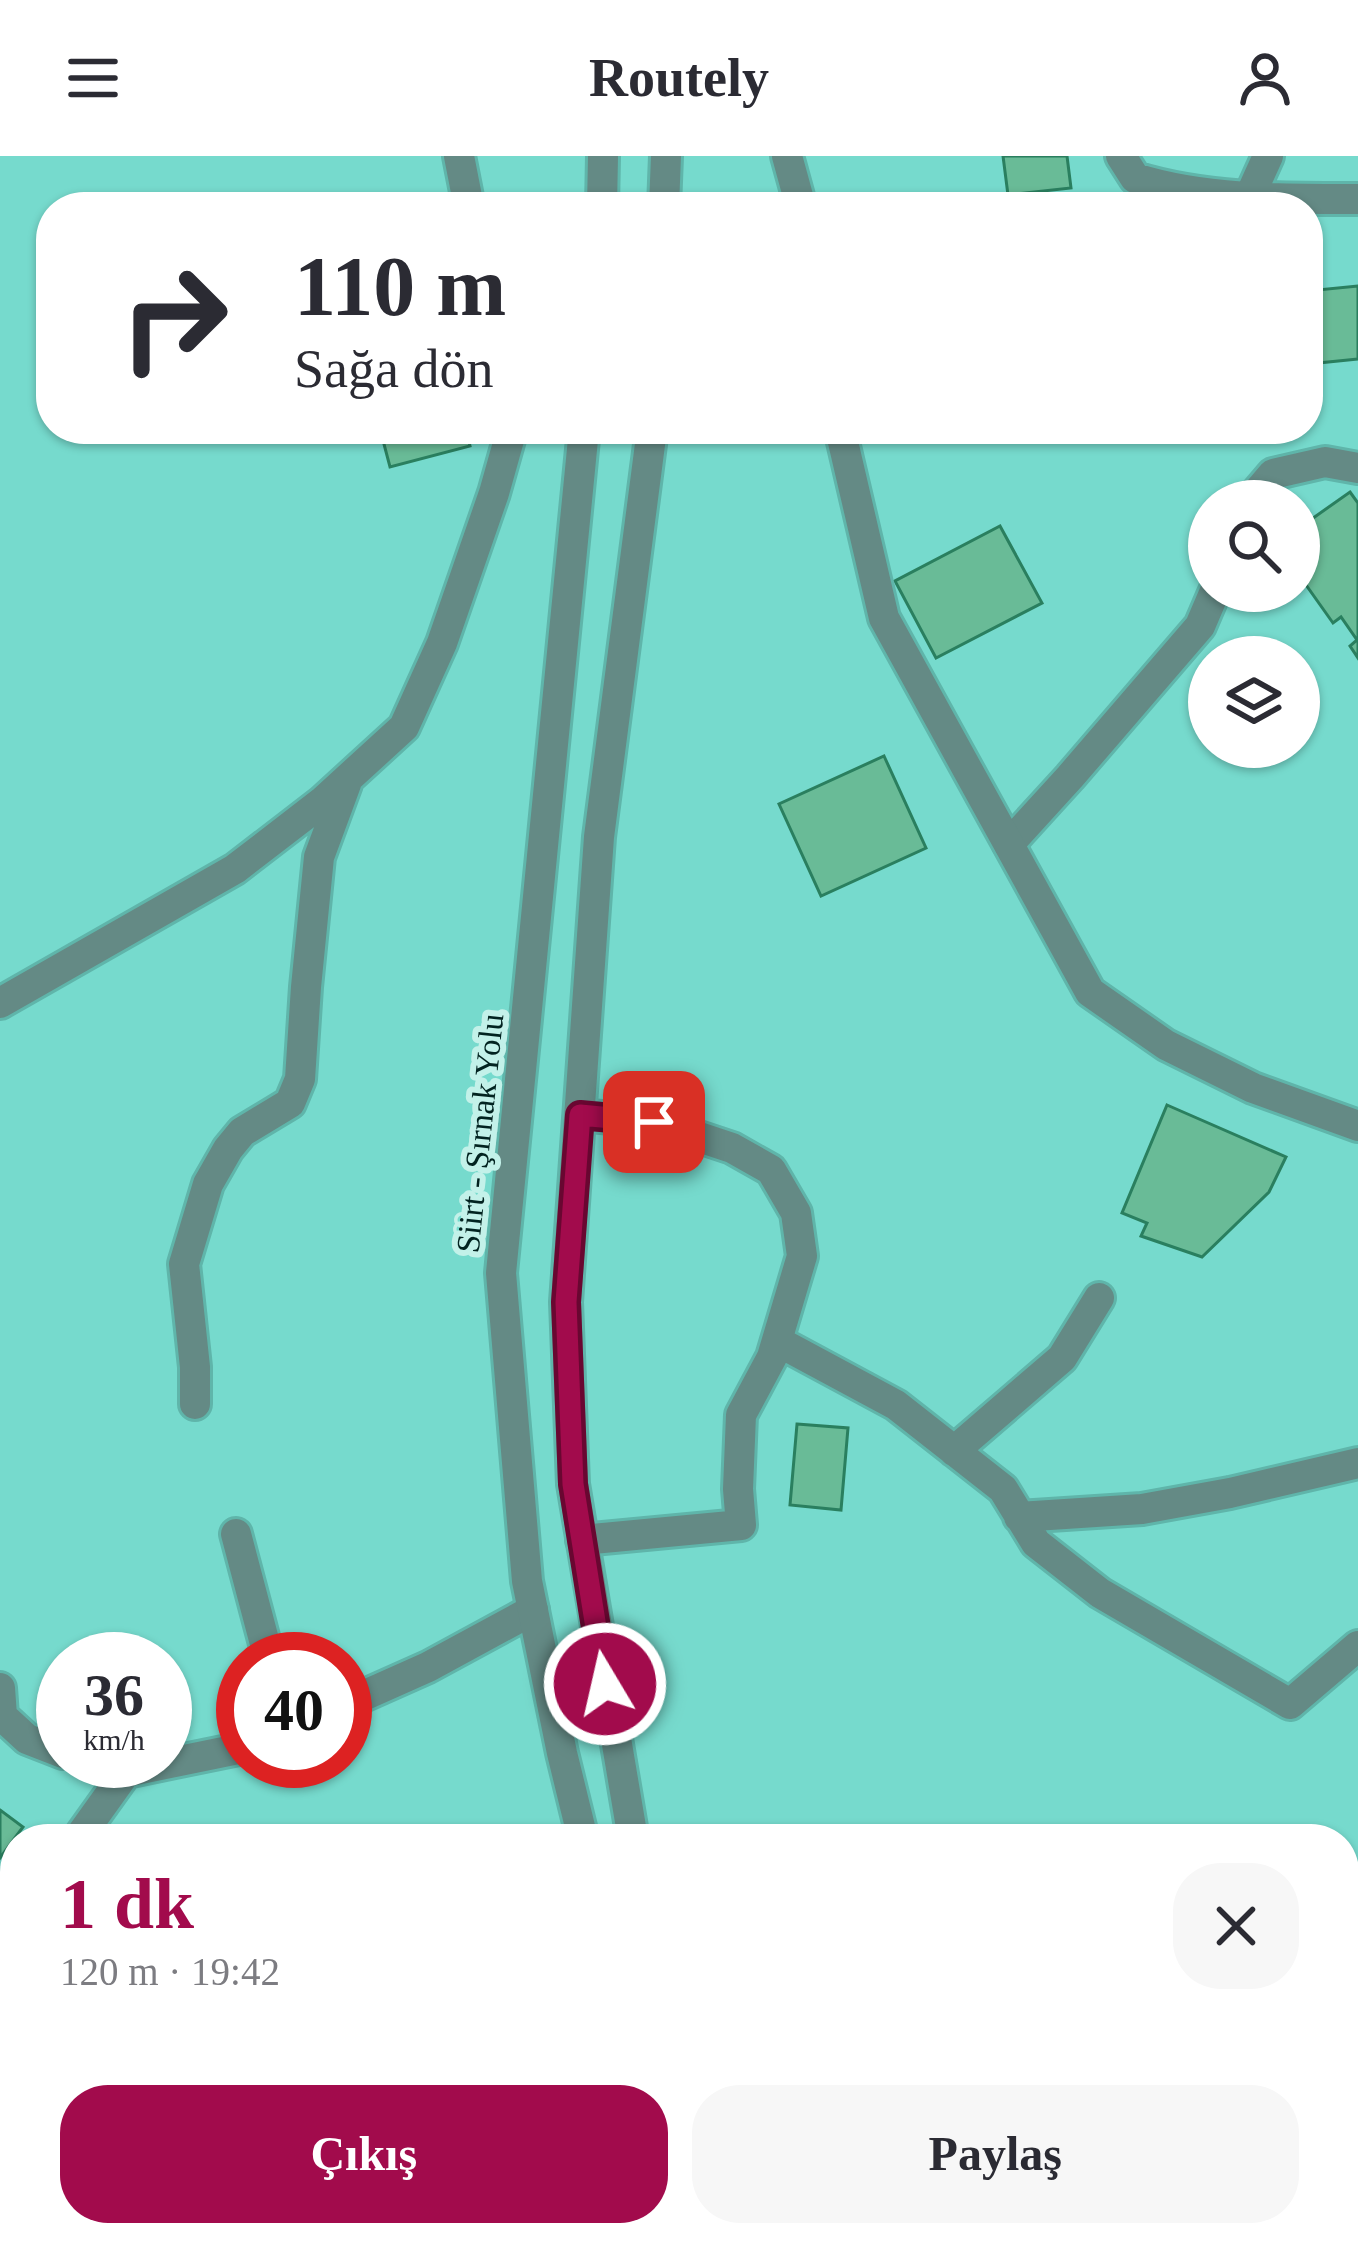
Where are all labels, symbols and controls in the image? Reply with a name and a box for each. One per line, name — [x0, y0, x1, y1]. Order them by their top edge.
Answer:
icon: menu — [60, 45, 126, 111]
icon: person — [1232, 45, 1298, 111]
text: Routely — [589, 48, 769, 108]
icon: right — [96, 240, 252, 396]
text: 110 m — [294, 240, 506, 333]
text: Sağa dön — [294, 339, 493, 399]
map controls — [1188, 480, 1320, 768]
button: search — [1188, 480, 1320, 612]
button: layers — [1188, 636, 1320, 768]
street label: Siirt - Şırnak Yolu — [450, 1012, 510, 1254]
pin — [603, 1071, 705, 1173]
icon: arrive — [621, 1089, 687, 1155]
position arrow — [542, 1621, 668, 1747]
speed limit sign: 40 — [216, 1632, 372, 1788]
text: 36 — [84, 1662, 144, 1728]
text: km/h — [83, 1723, 145, 1756]
button: close — [1173, 1863, 1299, 1989]
text: 1 dk — [60, 1864, 194, 1944]
text: 120 m · 19:42 — [60, 1950, 280, 1993]
button: Çıkış — [60, 2085, 668, 2223]
button: Paylaş — [692, 2085, 1299, 2223]

